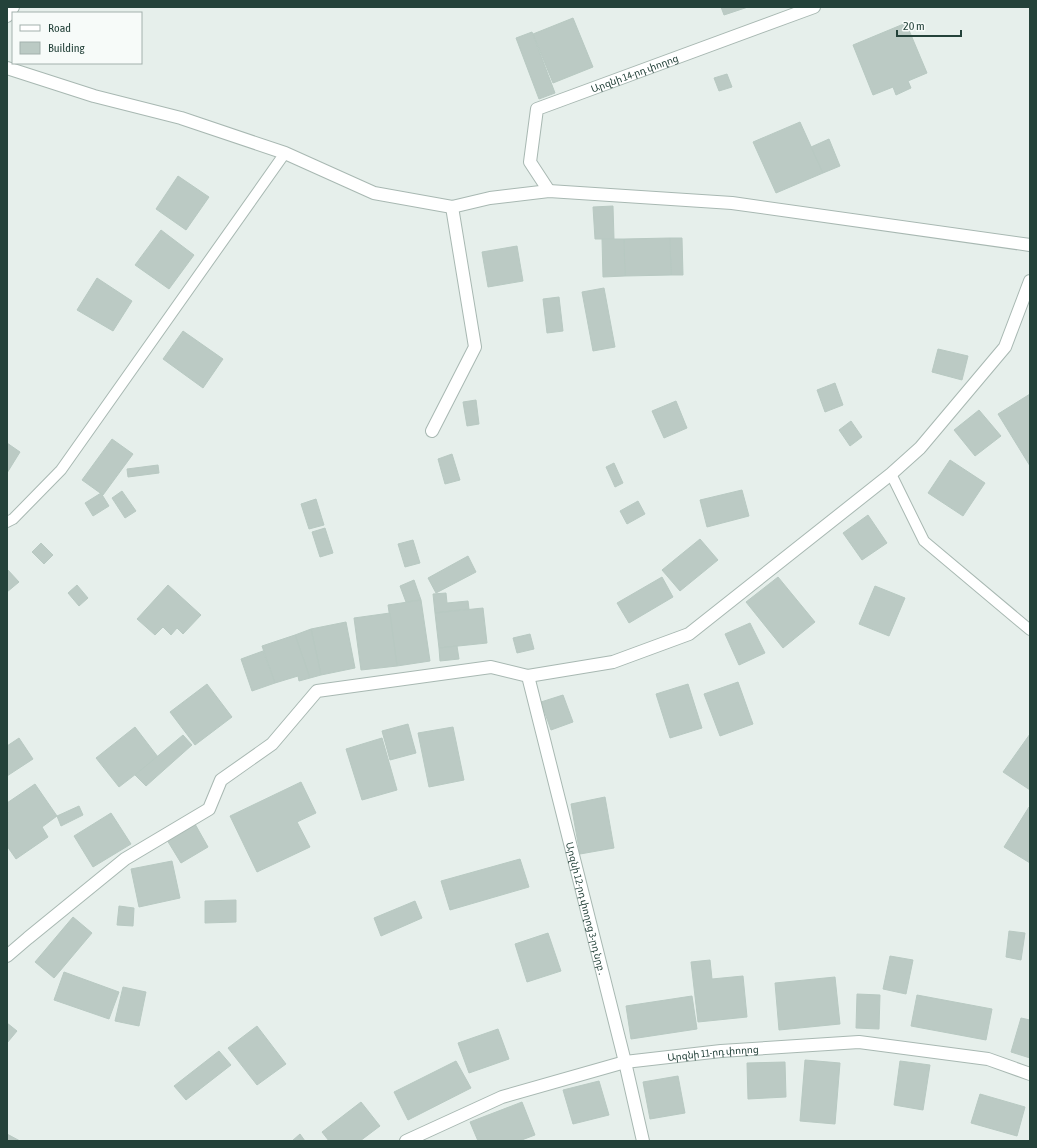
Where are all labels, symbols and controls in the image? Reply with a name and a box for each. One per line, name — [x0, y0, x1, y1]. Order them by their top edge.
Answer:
legend — [12, 12, 142, 64]
scale bar — [897, 12, 961, 38]
text: 20 m — [903, 19, 925, 33]
text: Road — [48, 21, 71, 35]
text: Building — [48, 41, 86, 55]
street label: Արզնի 14-րդ փողոց — [589, 52, 680, 94]
street label: Արզնի 12-րդ փողոց 3-րդ նրբ․ — [564, 841, 609, 977]
street label: Արզնի 11-րդ փողոց — [667, 1043, 759, 1063]

